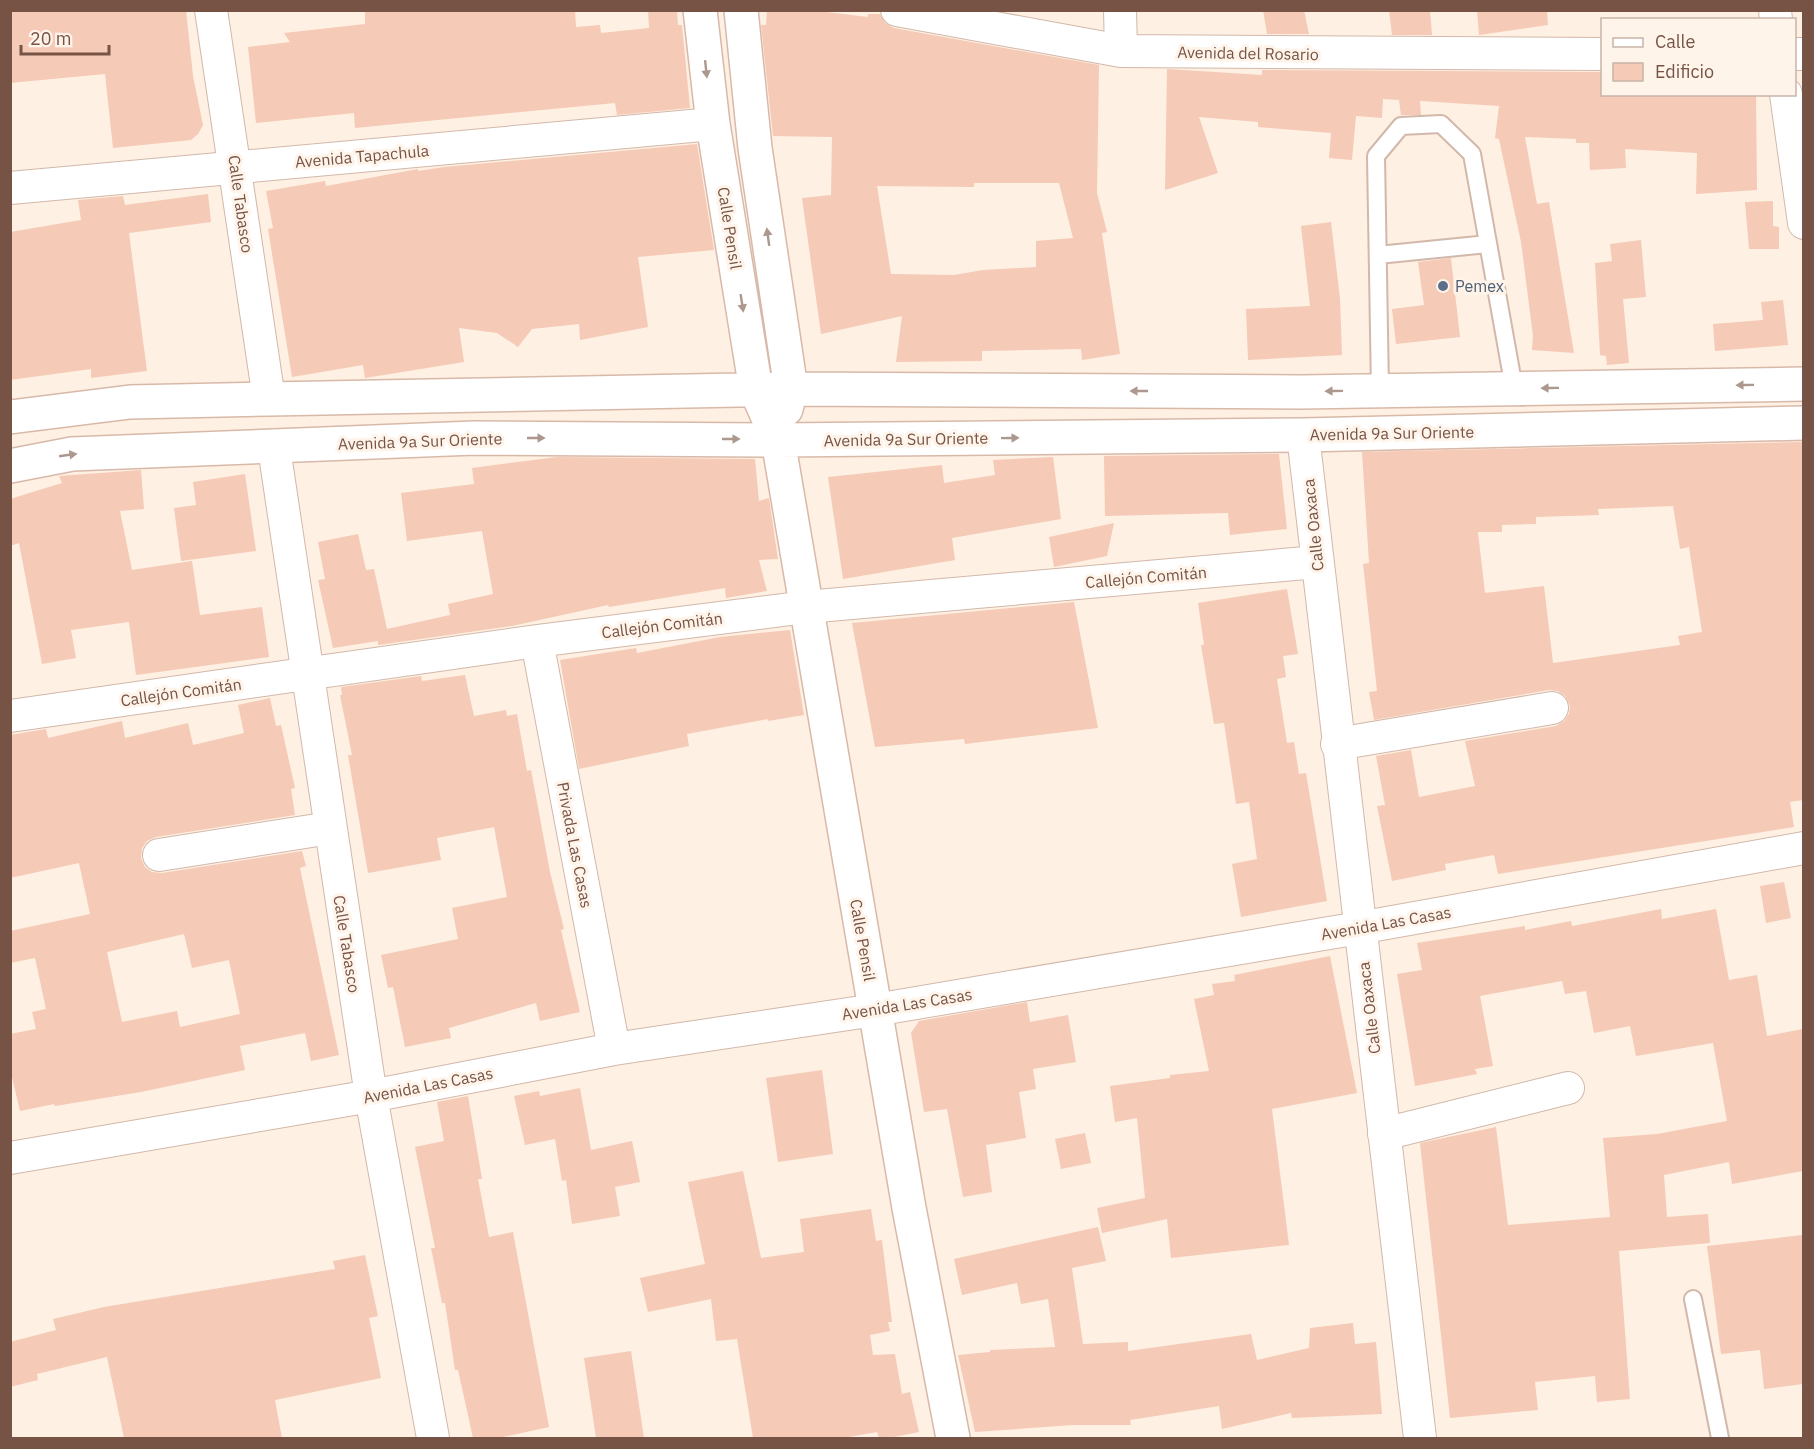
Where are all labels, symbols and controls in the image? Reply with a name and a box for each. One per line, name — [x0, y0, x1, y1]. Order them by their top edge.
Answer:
scale bar — [21, 18, 110, 56]
legend — [1601, 18, 1796, 96]
text: 20 m — [30, 27, 72, 50]
text: Calle — [1655, 30, 1695, 53]
street label: Avenida del Rosario — [1177, 42, 1319, 64]
one-way arrow — [702, 59, 711, 78]
text: Edificio — [1655, 60, 1714, 83]
street label: Avenida Tapachula — [294, 140, 430, 172]
street label: Calle Tabasco — [224, 154, 258, 254]
street label: Calle Pensil — [714, 185, 746, 271]
one-way arrow — [764, 228, 773, 247]
place label: Pemex — [1455, 276, 1504, 296]
marker: Pemex — [1436, 279, 1450, 293]
one-way arrow — [738, 294, 747, 313]
one-way arrow — [1736, 380, 1755, 390]
one-way arrow — [1541, 383, 1560, 393]
one-way arrow — [1130, 386, 1149, 396]
one-way arrow — [1325, 386, 1344, 396]
street label: Avenida 9a Sur Oriente — [1310, 422, 1475, 444]
street label: Avenida 9a Sur Oriente — [337, 428, 503, 454]
street label: Avenida 9a Sur Oriente — [824, 428, 989, 450]
one-way arrow — [526, 433, 545, 443]
one-way arrow — [1000, 433, 1019, 442]
one-way arrow — [721, 434, 740, 444]
one-way arrow — [59, 451, 78, 460]
street label: Calle Oaxaca — [1298, 477, 1328, 572]
street label: Callejón Comitán — [1084, 562, 1208, 592]
street label: Callejón Comitán — [600, 608, 724, 642]
street label: Callejón Comitán — [119, 674, 243, 710]
street label: Privada Las Casas — [553, 780, 597, 910]
street label: Calle Tabasco — [329, 894, 365, 994]
street label: Calle Pensil — [846, 897, 880, 983]
street label: Avenida Las Casas — [1319, 902, 1453, 944]
street label: Calle Oaxaca — [1353, 960, 1385, 1055]
street label: Avenida Las Casas — [840, 984, 974, 1024]
street label: Avenida Las Casas — [361, 1063, 495, 1107]

